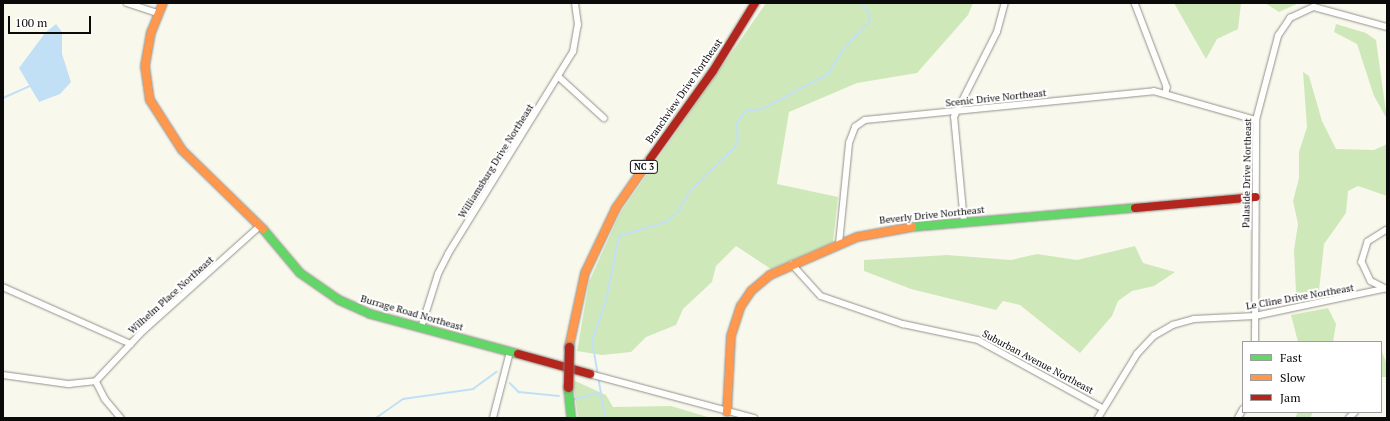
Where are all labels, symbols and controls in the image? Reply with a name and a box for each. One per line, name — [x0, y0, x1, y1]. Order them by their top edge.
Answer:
scale bar — [10, 8, 93, 34]
text: 100 m — [15, 15, 47, 30]
street label: Branchview Drive Northeast — [643, 36, 725, 146]
street label: Scenic Drive Northeast — [945, 87, 1047, 109]
street label: Williamsburg Drive Northeast — [456, 102, 536, 220]
street label: Palaside Drive Northeast — [1240, 118, 1254, 228]
road number: NC 3 — [629, 160, 659, 174]
street label: Beverly Drive Northeast — [879, 203, 985, 227]
street label: Wilhelm Place Northeast — [126, 254, 216, 336]
street label: Le Cline Drive Northeast — [1245, 282, 1355, 312]
street label: Burrage Road Northeast — [359, 293, 465, 333]
street label: Suburban Avenue Northeast — [980, 327, 1096, 397]
legend — [1242, 341, 1382, 413]
text: Fast — [1280, 350, 1302, 365]
text: Slow — [1280, 370, 1305, 385]
text: Jam — [1280, 390, 1301, 405]

